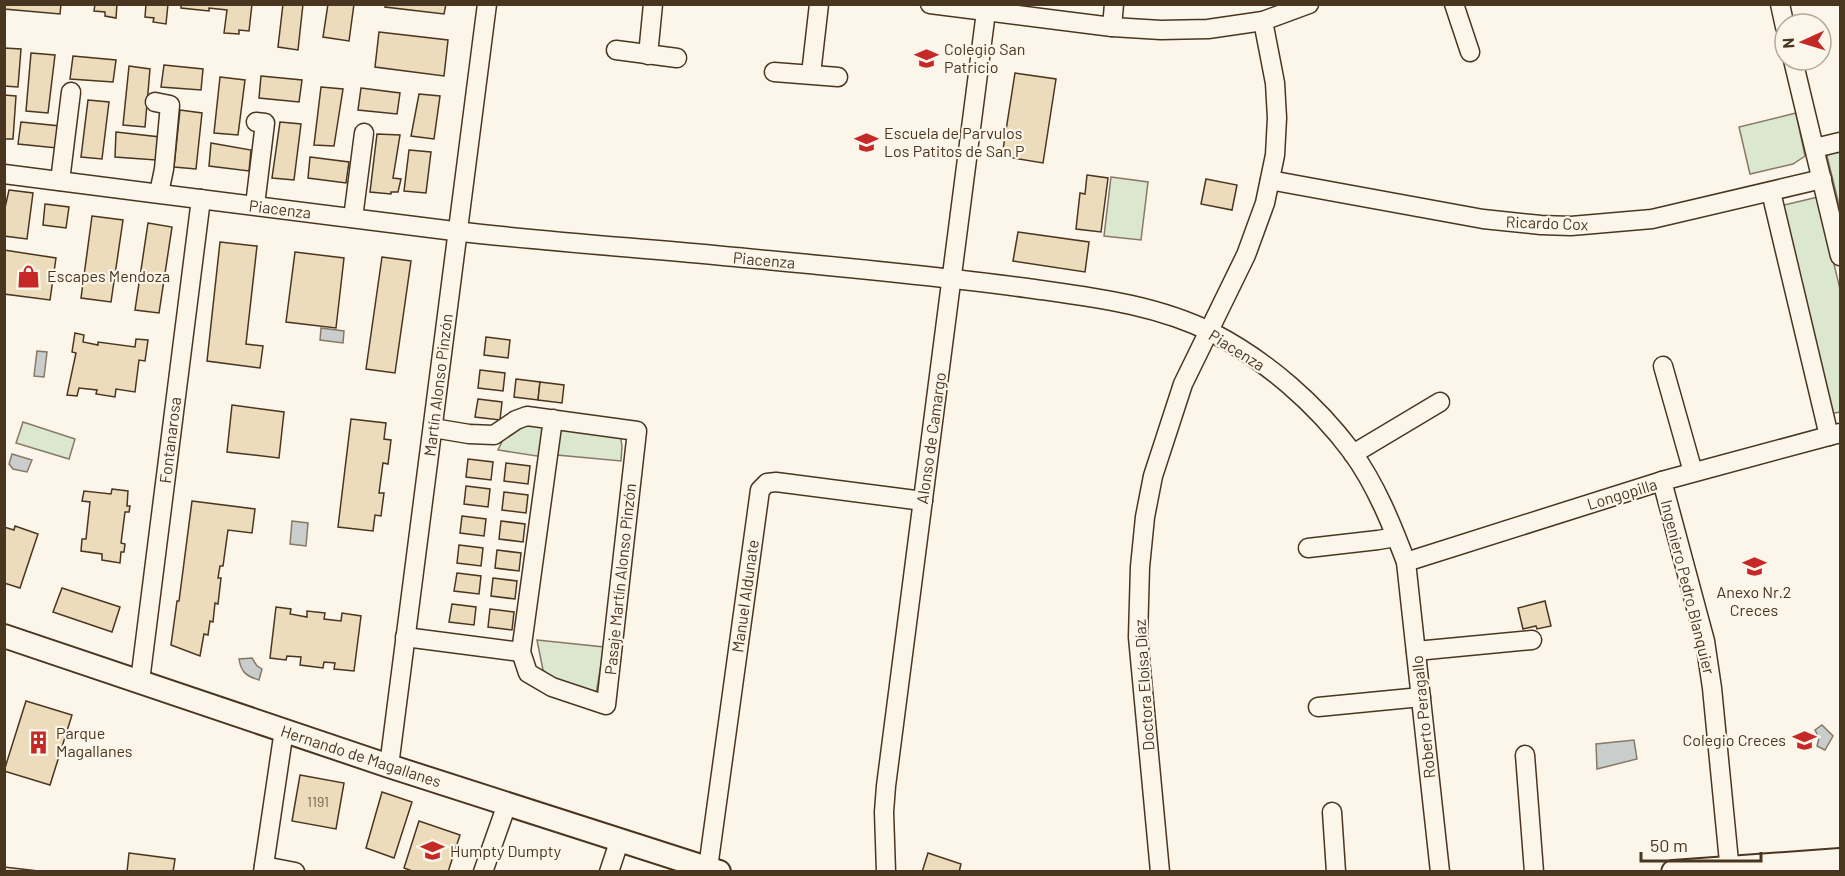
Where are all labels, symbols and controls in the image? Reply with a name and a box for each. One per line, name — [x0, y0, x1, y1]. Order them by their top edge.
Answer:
north arrow — [1773, 12, 1833, 72]
text: N — [1778, 37, 1797, 49]
place label: Colegio San Patricio — [944, 39, 1025, 76]
school or university icon: Colegio San Patricio — [913, 45, 939, 71]
place label: Escuela de Parvulos Los Patitos de San P — [884, 123, 1025, 160]
school or university icon: Escuela de Parvulos Los Patitos de San P — [853, 129, 879, 155]
street label: Piacenza — [248, 195, 312, 222]
street label: Ricardo Cox — [1505, 212, 1589, 233]
street label: Piacenza — [732, 247, 796, 272]
shop icon: Escapes Mendoza — [16, 263, 42, 289]
place label: Escapes Mendoza — [47, 266, 170, 285]
street label: Martín Alonso Pinzón — [419, 313, 456, 457]
street label: Piacenza — [1206, 325, 1269, 374]
street label: Alonso de Camargo — [912, 371, 949, 505]
street label: Fontanarosa — [155, 396, 184, 484]
street label: Longopilla — [1585, 474, 1659, 513]
street label: Pasaje Martín Alonso Pinzón — [600, 482, 639, 676]
street label: Ingeniero Pedro Blanquier — [1658, 498, 1719, 676]
street label: Manuel Aldunate — [727, 538, 762, 654]
school or university icon: Anexo Nr.2 Creces — [1741, 554, 1767, 580]
place label: Anexo Nr.2 Creces — [1717, 582, 1791, 619]
street label: Doctora Eloísa Díaz — [1129, 619, 1158, 751]
street label: Roberto Peragallo — [1407, 655, 1438, 780]
street label: Hernando de Magallanes — [278, 721, 444, 790]
place label: Parque Magallanes — [56, 723, 132, 760]
school or university icon: Colegio Creces — [1791, 727, 1817, 753]
building icon: Parque Magallanes — [25, 729, 51, 755]
place label: Colegio Creces — [1682, 730, 1786, 749]
house number: 1191 — [307, 793, 329, 810]
scale bar — [1641, 825, 1761, 863]
text: 50 m — [1650, 834, 1688, 856]
school or university icon: Humpty Dumpty — [419, 838, 445, 864]
place label: Humpty Dumpty — [450, 841, 562, 860]

